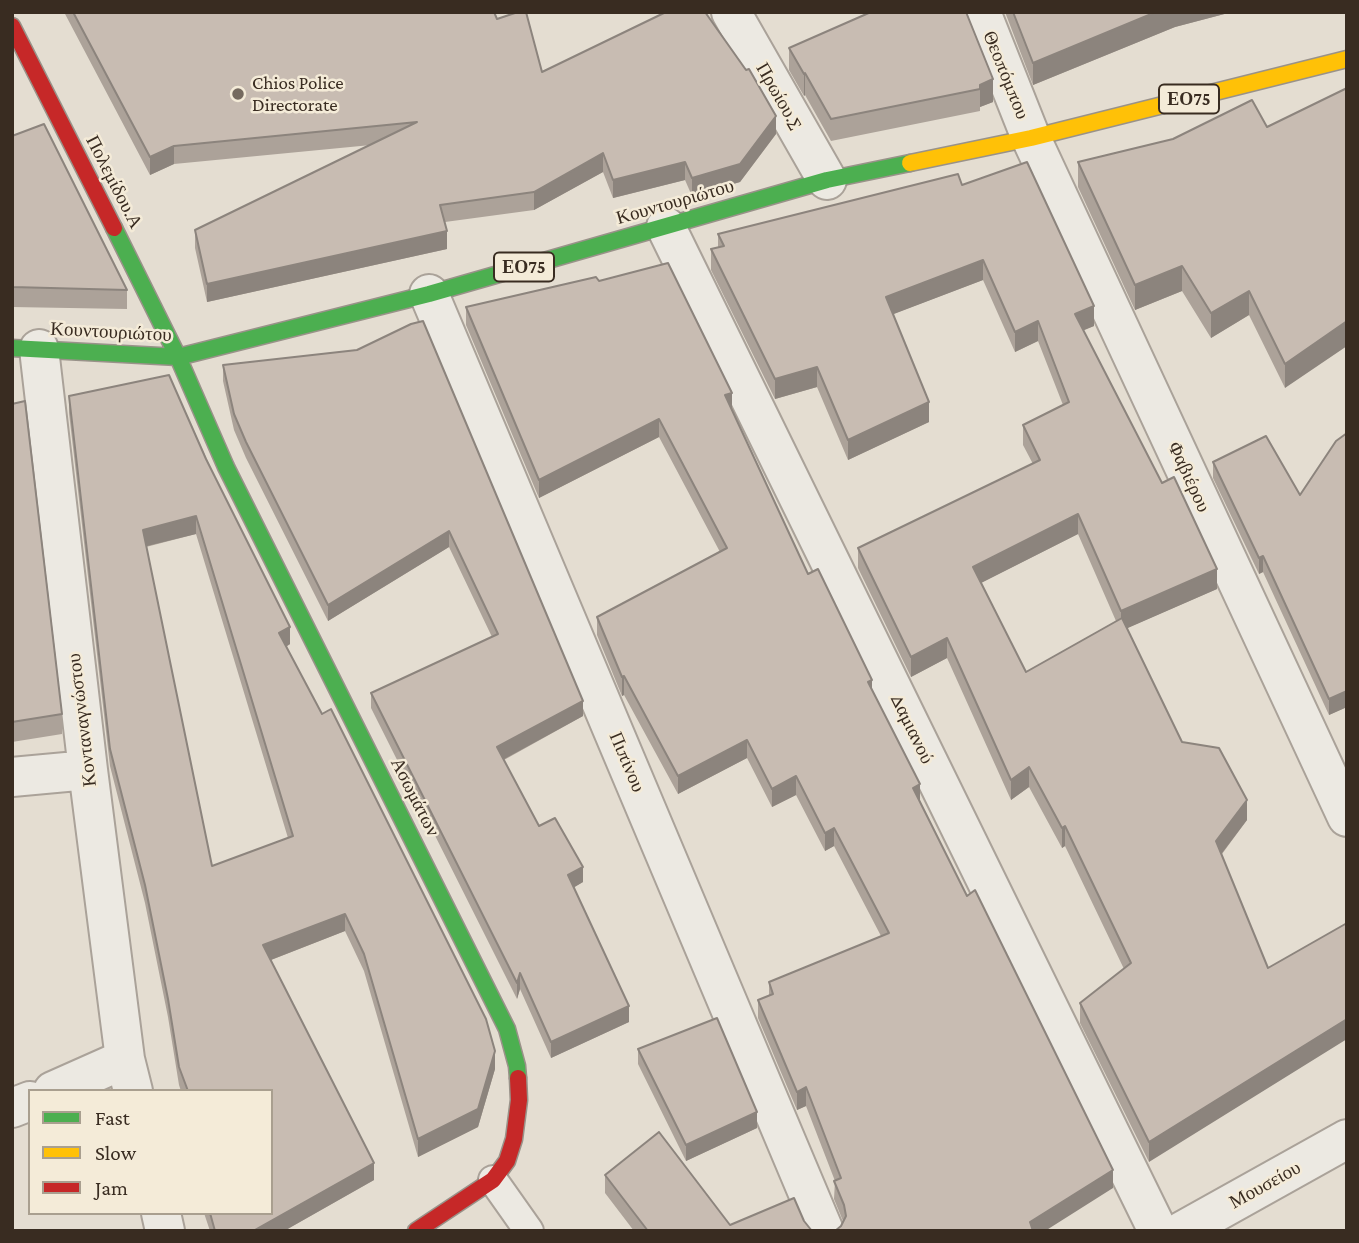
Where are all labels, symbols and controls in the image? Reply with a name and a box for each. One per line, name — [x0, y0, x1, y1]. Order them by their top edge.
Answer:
street label: Θεοπόμπου — [978, 27, 1034, 123]
street label: Πρωίου.Σ — [751, 59, 807, 133]
place label: Chios Police Directorate — [252, 72, 344, 116]
road number: ΕΟ75 — [1159, 84, 1219, 114]
marker: Chios Police Directorate — [230, 86, 246, 102]
street label: Πολεμίδου.Α — [81, 132, 147, 232]
street label: Κουντουριώτου — [614, 174, 736, 230]
road number: ΕΟ75 — [494, 253, 554, 282]
street label: Κουντουριώτου — [50, 317, 172, 347]
street label: Φαβιέρου — [1163, 438, 1215, 516]
street label: Κονταναγνώστου — [63, 652, 101, 788]
street label: Δαμιανού — [885, 690, 939, 768]
street label: Πιπίνου — [604, 728, 650, 796]
street label: Ασωμάτων — [385, 754, 445, 840]
legend — [28, 1089, 273, 1215]
text: Fast — [95, 1106, 130, 1130]
text: Slow — [95, 1141, 136, 1165]
street label: Μουσείου — [1225, 1156, 1305, 1214]
text: Jam — [95, 1176, 128, 1200]

